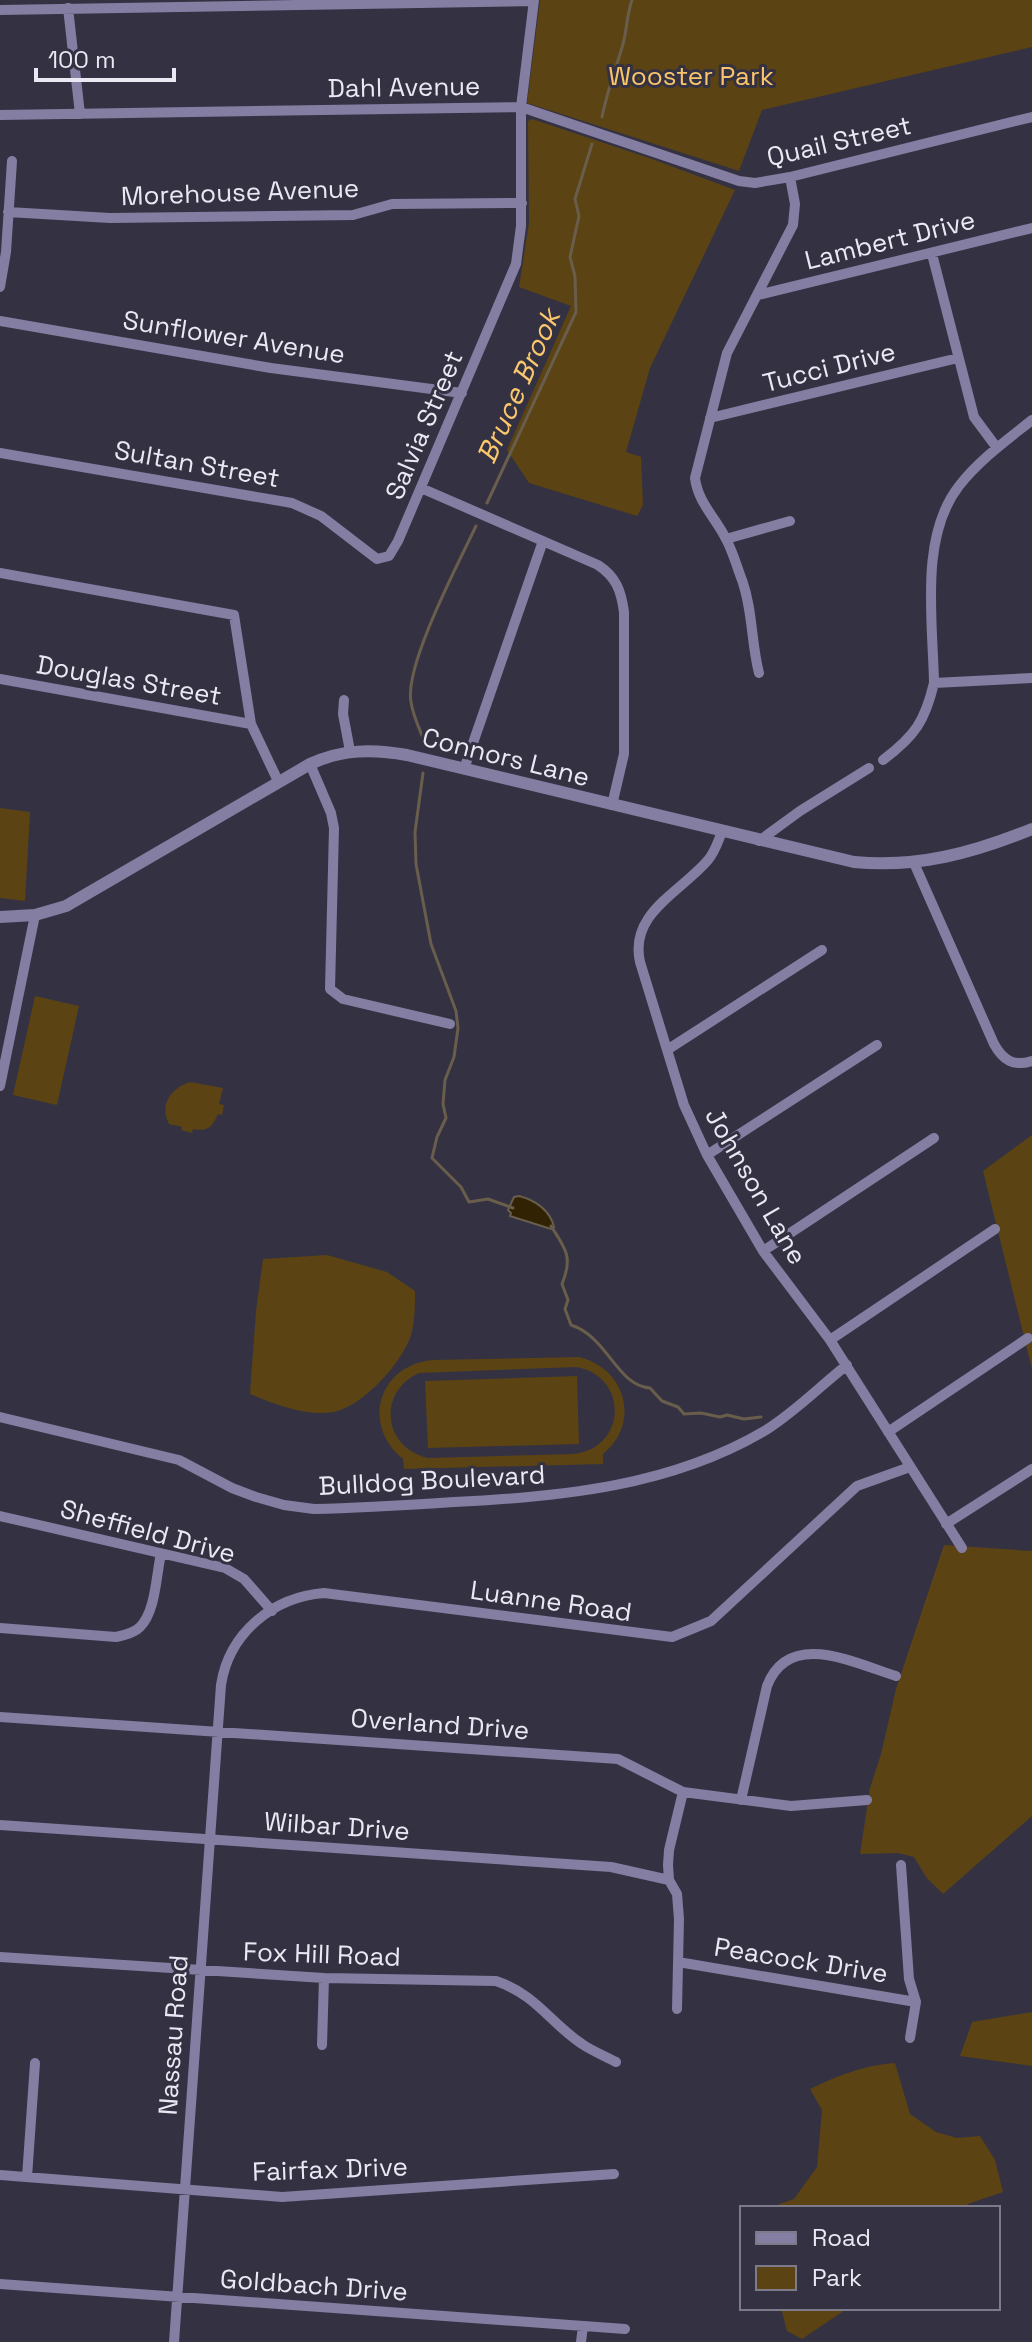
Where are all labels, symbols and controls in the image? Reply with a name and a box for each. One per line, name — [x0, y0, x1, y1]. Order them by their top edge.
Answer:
scale bar — [36, 32, 174, 82]
text: 100 m — [48, 44, 116, 75]
park label: Wooster Park — [608, 59, 774, 93]
street label: Dahl Avenue — [327, 69, 481, 105]
street label: Quail Street — [763, 108, 915, 174]
street label: Morehouse Avenue — [120, 171, 360, 213]
street label: Lambert Drive — [801, 202, 979, 278]
water label: Bruce Brook — [468, 301, 569, 469]
street label: Sunflower Avenue — [121, 303, 347, 371]
street label: Tucci Drive — [759, 334, 899, 400]
street label: Salvia Street — [377, 345, 471, 505]
street label: Sultan Street — [112, 433, 282, 495]
street label: Douglas Street — [34, 647, 224, 713]
street label: Connors Lane — [419, 720, 593, 794]
street label: Johnson Lane — [697, 1101, 815, 1271]
street label: Bulldog Boulevard — [318, 1457, 546, 1503]
street label: Sheffield Drive — [57, 1491, 239, 1571]
street label: Luanne Road — [468, 1573, 634, 1629]
street label: Overland Drive — [350, 1701, 530, 1747]
street label: Wilbar Drive — [263, 1804, 411, 1848]
street label: Peacock Drive — [712, 1929, 890, 1991]
street label: Fox Hill Road — [243, 1934, 401, 1974]
street label: Nassau Road — [150, 1954, 196, 2116]
street label: Fairfax Drive — [252, 2149, 408, 2189]
legend — [740, 2206, 1000, 2310]
text: Road — [812, 2222, 871, 2253]
street label: Goldbach Drive — [219, 2261, 409, 2309]
text: Park — [812, 2262, 862, 2293]

